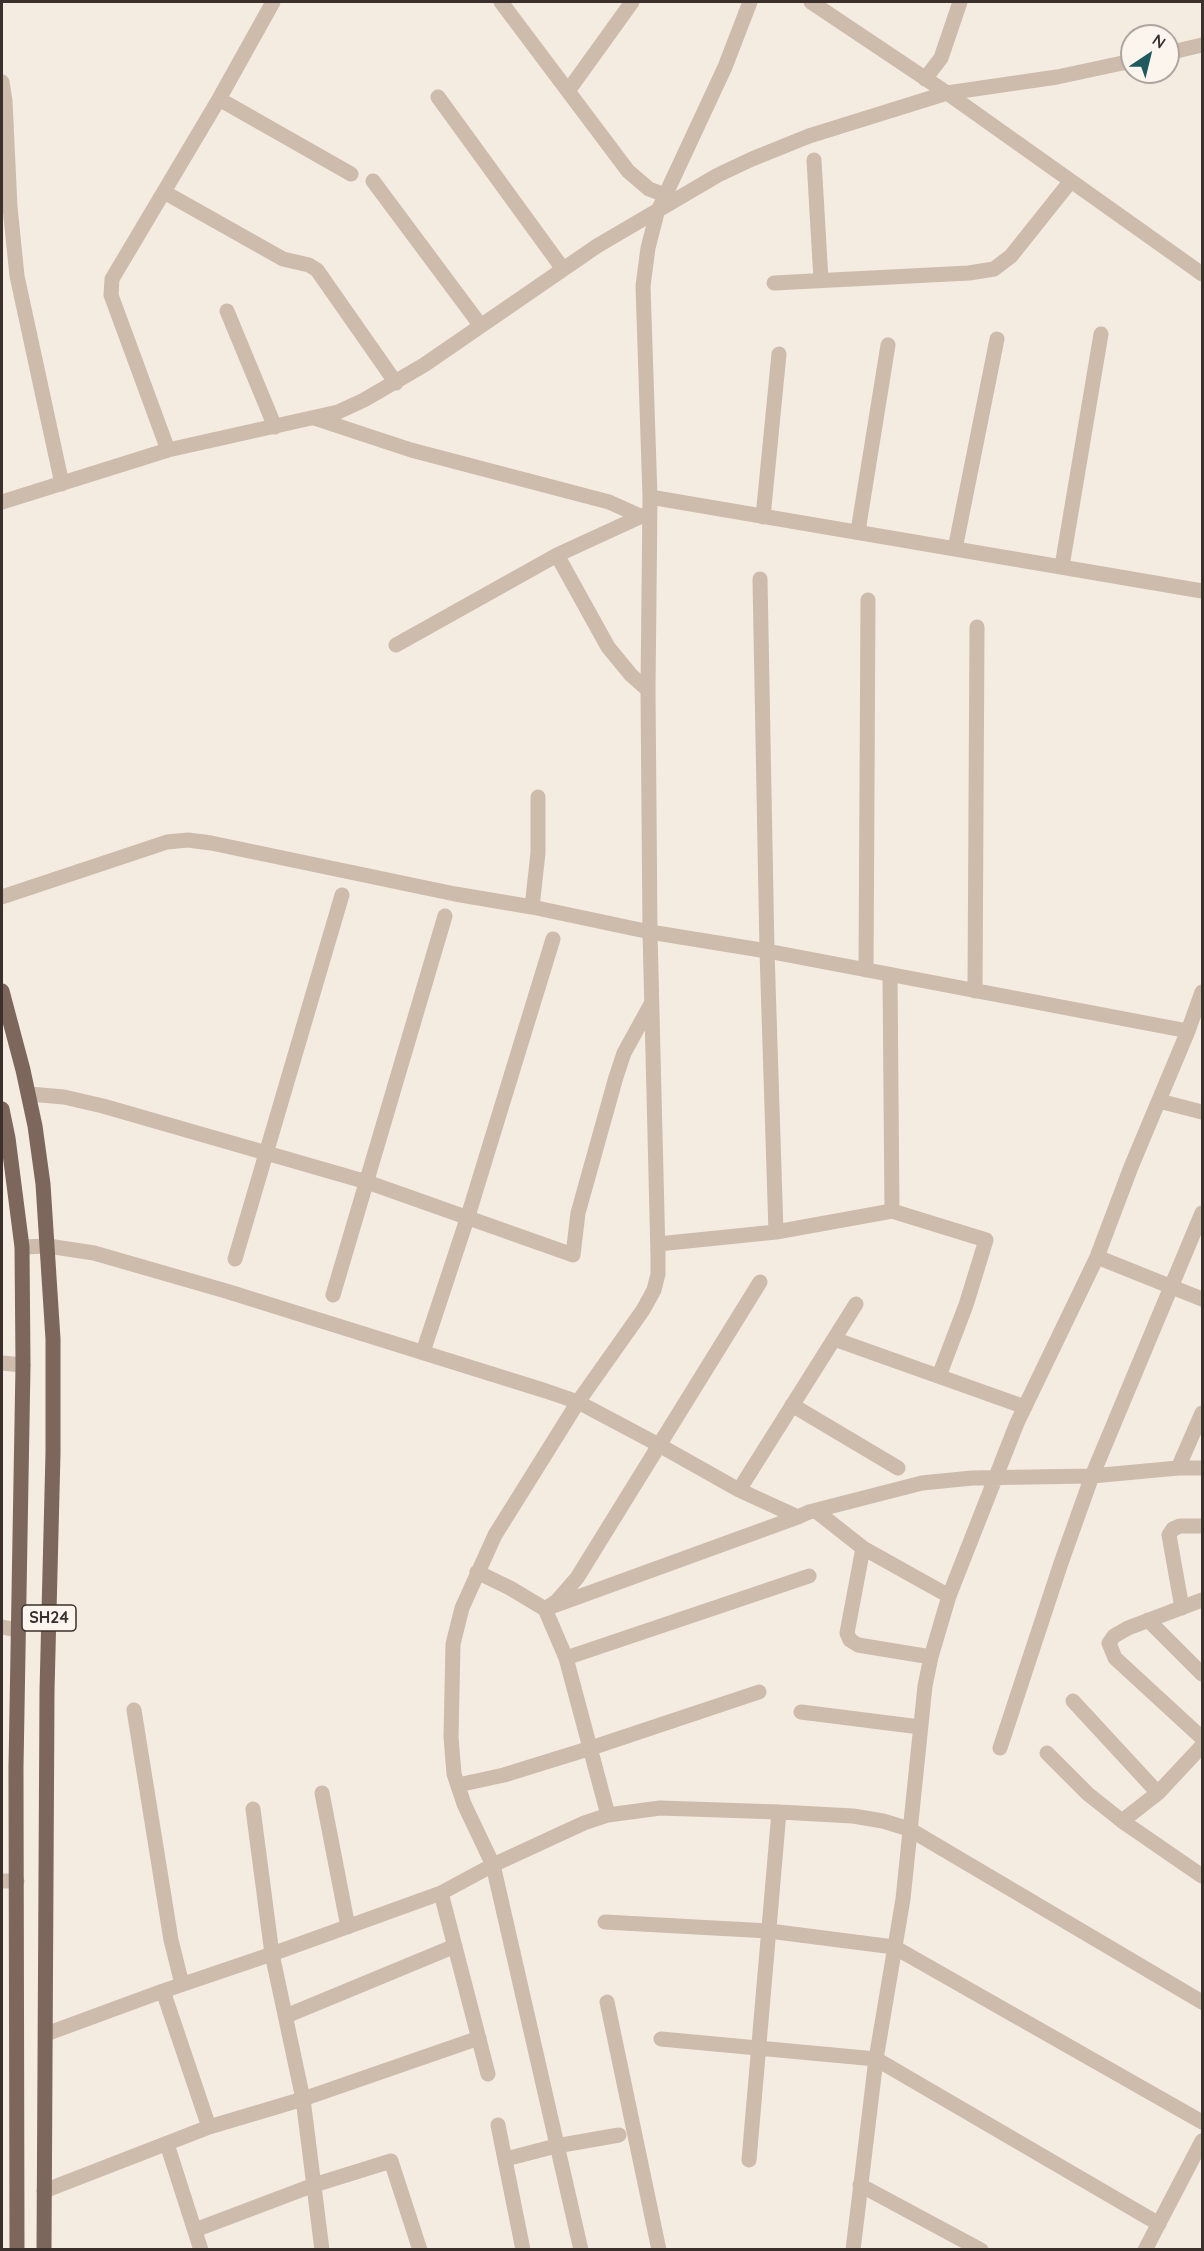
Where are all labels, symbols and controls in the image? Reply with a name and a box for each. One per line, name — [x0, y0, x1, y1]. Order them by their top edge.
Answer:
north arrow — [1120, 24, 1180, 84]
text: N — [1149, 29, 1170, 52]
road number: SH24 — [22, 1605, 76, 1631]

